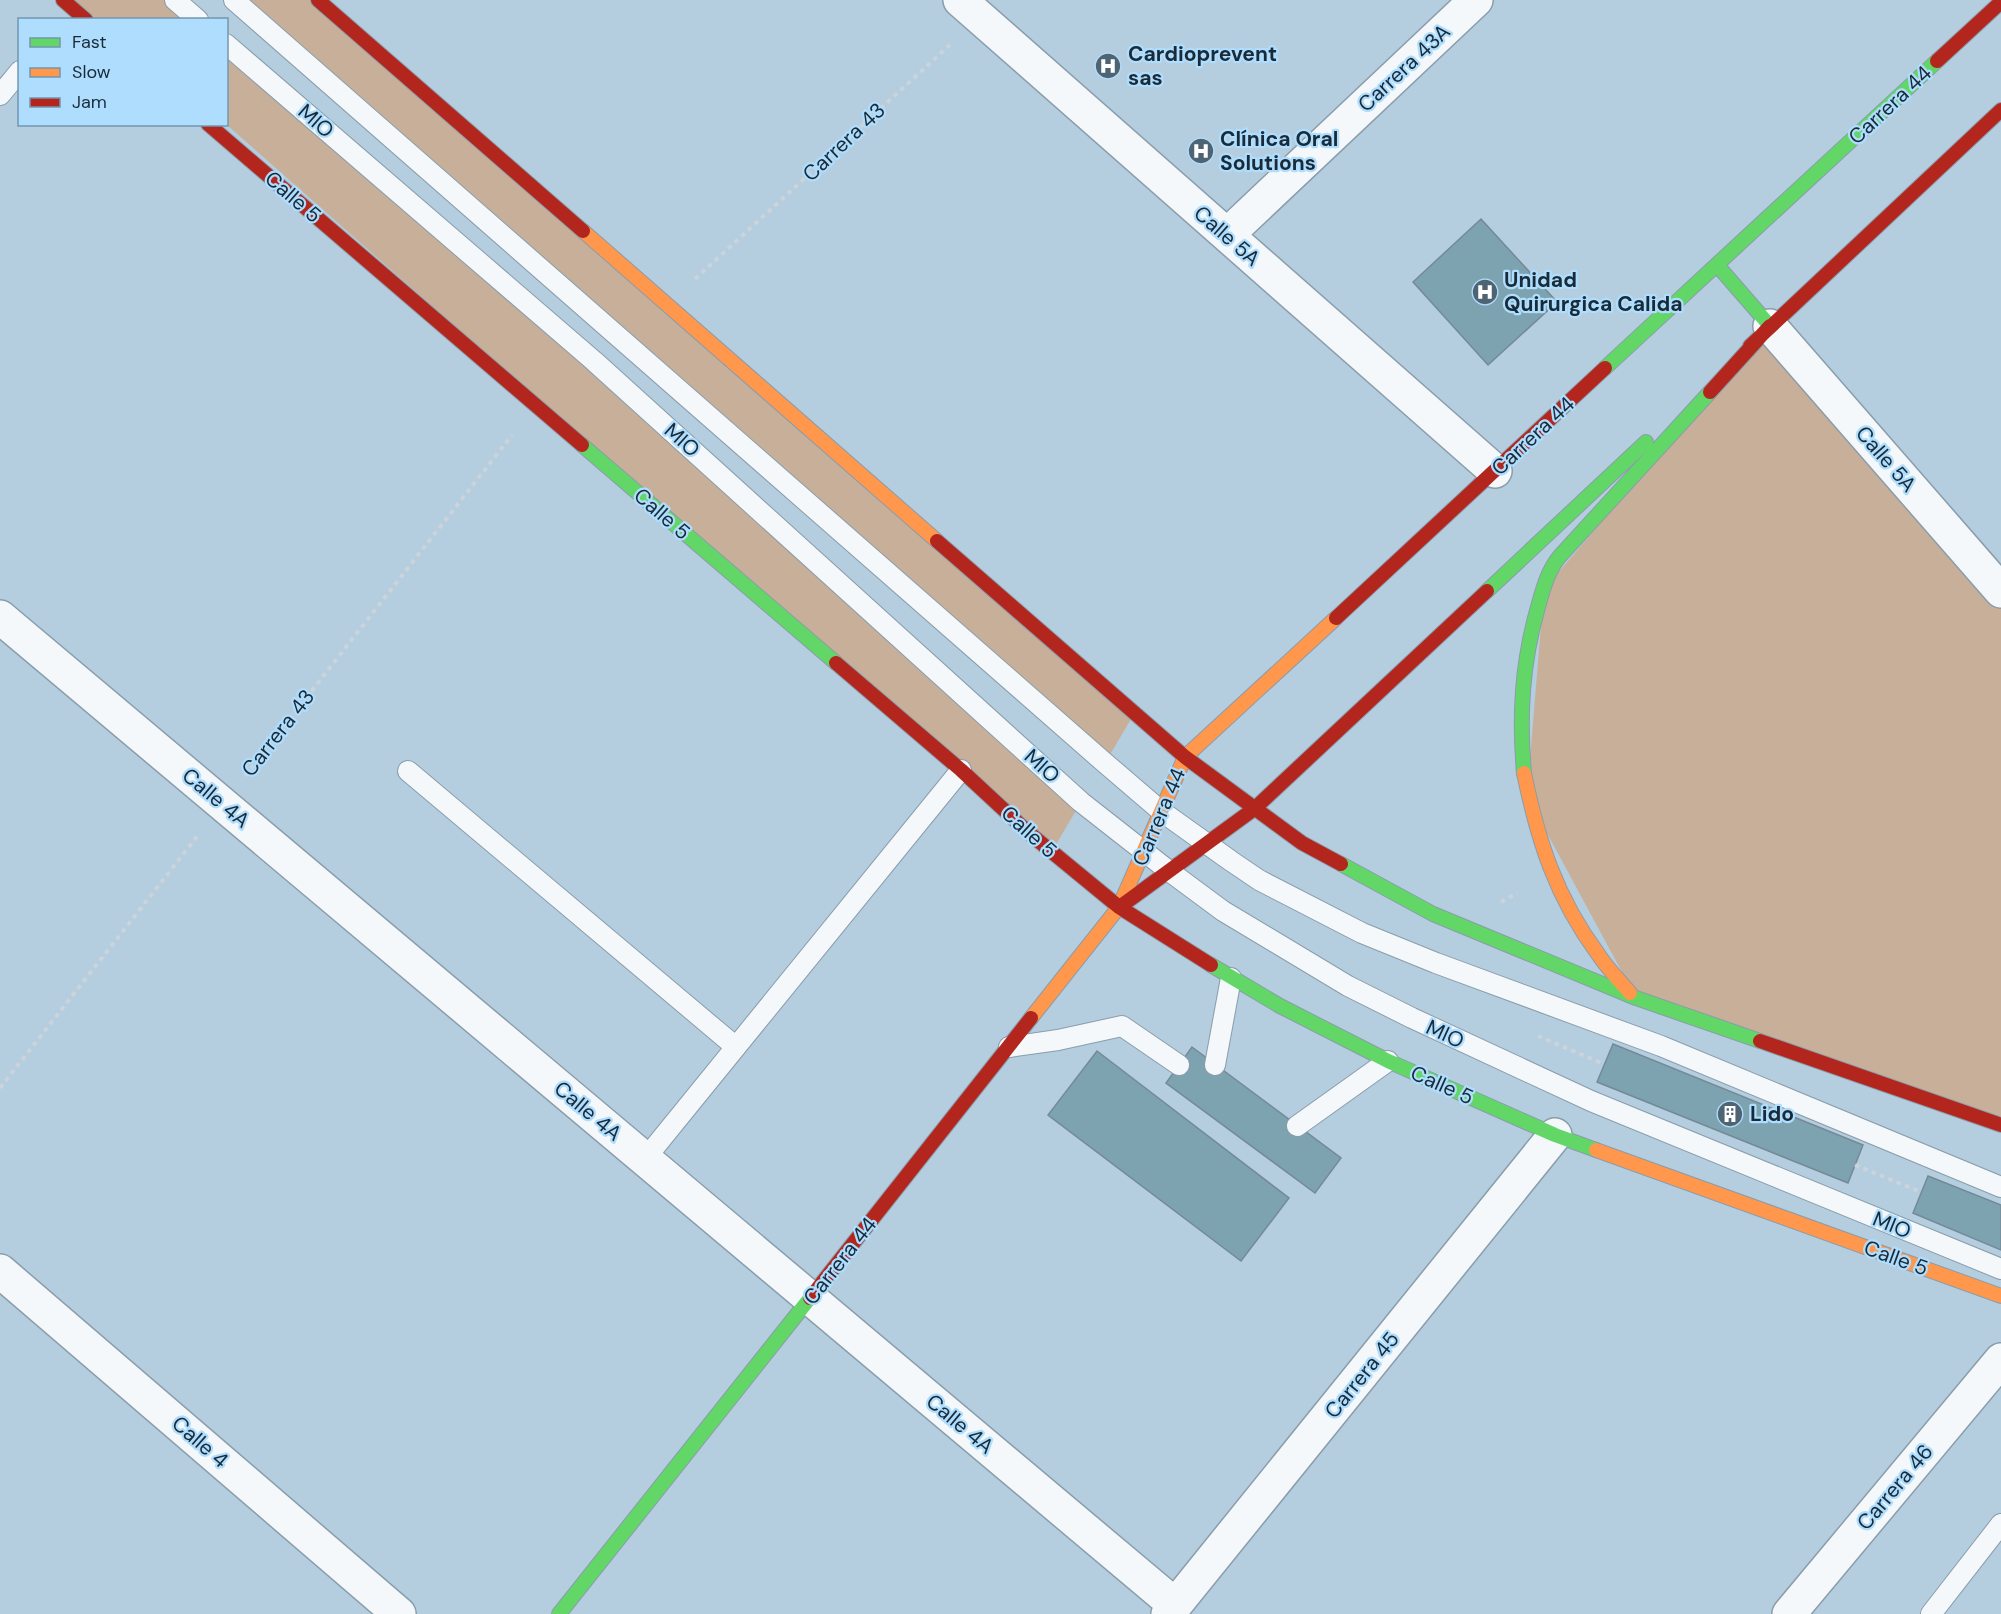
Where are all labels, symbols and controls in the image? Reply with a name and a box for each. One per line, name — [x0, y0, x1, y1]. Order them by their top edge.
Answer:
legend — [18, 18, 228, 126]
street label: Carrera 43A — [1352, 18, 1456, 118]
text: Fast — [72, 30, 107, 54]
place label: Cardioprevent sas — [1128, 40, 1277, 92]
hospital icon: Cardioprevent sas — [1093, 51, 1123, 81]
street label: Carrera 44 — [1842, 59, 1938, 151]
text: Slow — [72, 60, 111, 84]
text: Jam — [72, 90, 107, 114]
street label: Carrera 43 — [797, 96, 891, 188]
street label: MIO — [292, 98, 340, 144]
place label: Clínica Oral Solutions — [1220, 125, 1338, 177]
hospital icon: Clínica Oral Solutions — [1186, 136, 1216, 166]
street label: Calle 5 — [259, 165, 327, 229]
street label: Calle 5A — [1188, 199, 1266, 273]
place label: Unidad Quirurgica Calida — [1504, 266, 1683, 318]
hospital icon: Unidad Quirurgica Calida — [1470, 277, 1500, 307]
street label: Carrera 44 — [1485, 390, 1581, 482]
street label: MIO — [658, 417, 706, 463]
street label: Calle 5A — [1849, 420, 1923, 498]
street label: Calle 5 — [628, 482, 696, 546]
street label: Carrera 43 — [235, 684, 321, 782]
street label: MIO — [1018, 743, 1066, 789]
street label: Calle 4A — [176, 762, 256, 834]
street label: Carrera 44 — [1126, 764, 1192, 870]
street label: Calle 5 — [995, 799, 1063, 865]
street label: MIO — [1421, 1013, 1469, 1055]
street label: Calle 5 — [1406, 1059, 1478, 1111]
street label: Calle 4A — [548, 1075, 628, 1147]
building icon: Lido — [1715, 1099, 1745, 1129]
place label: Lido — [1750, 1100, 1794, 1128]
street label: MIO — [1869, 1205, 1915, 1245]
street label: Carrera 44 — [797, 1211, 883, 1311]
street label: Calle 5 — [1860, 1234, 1932, 1282]
street label: Carrera 45 — [1318, 1326, 1406, 1424]
street label: Calle 4A — [920, 1388, 1000, 1460]
street label: Calle 4 — [166, 1410, 234, 1474]
street label: Carrera 46 — [1851, 1438, 1939, 1536]

